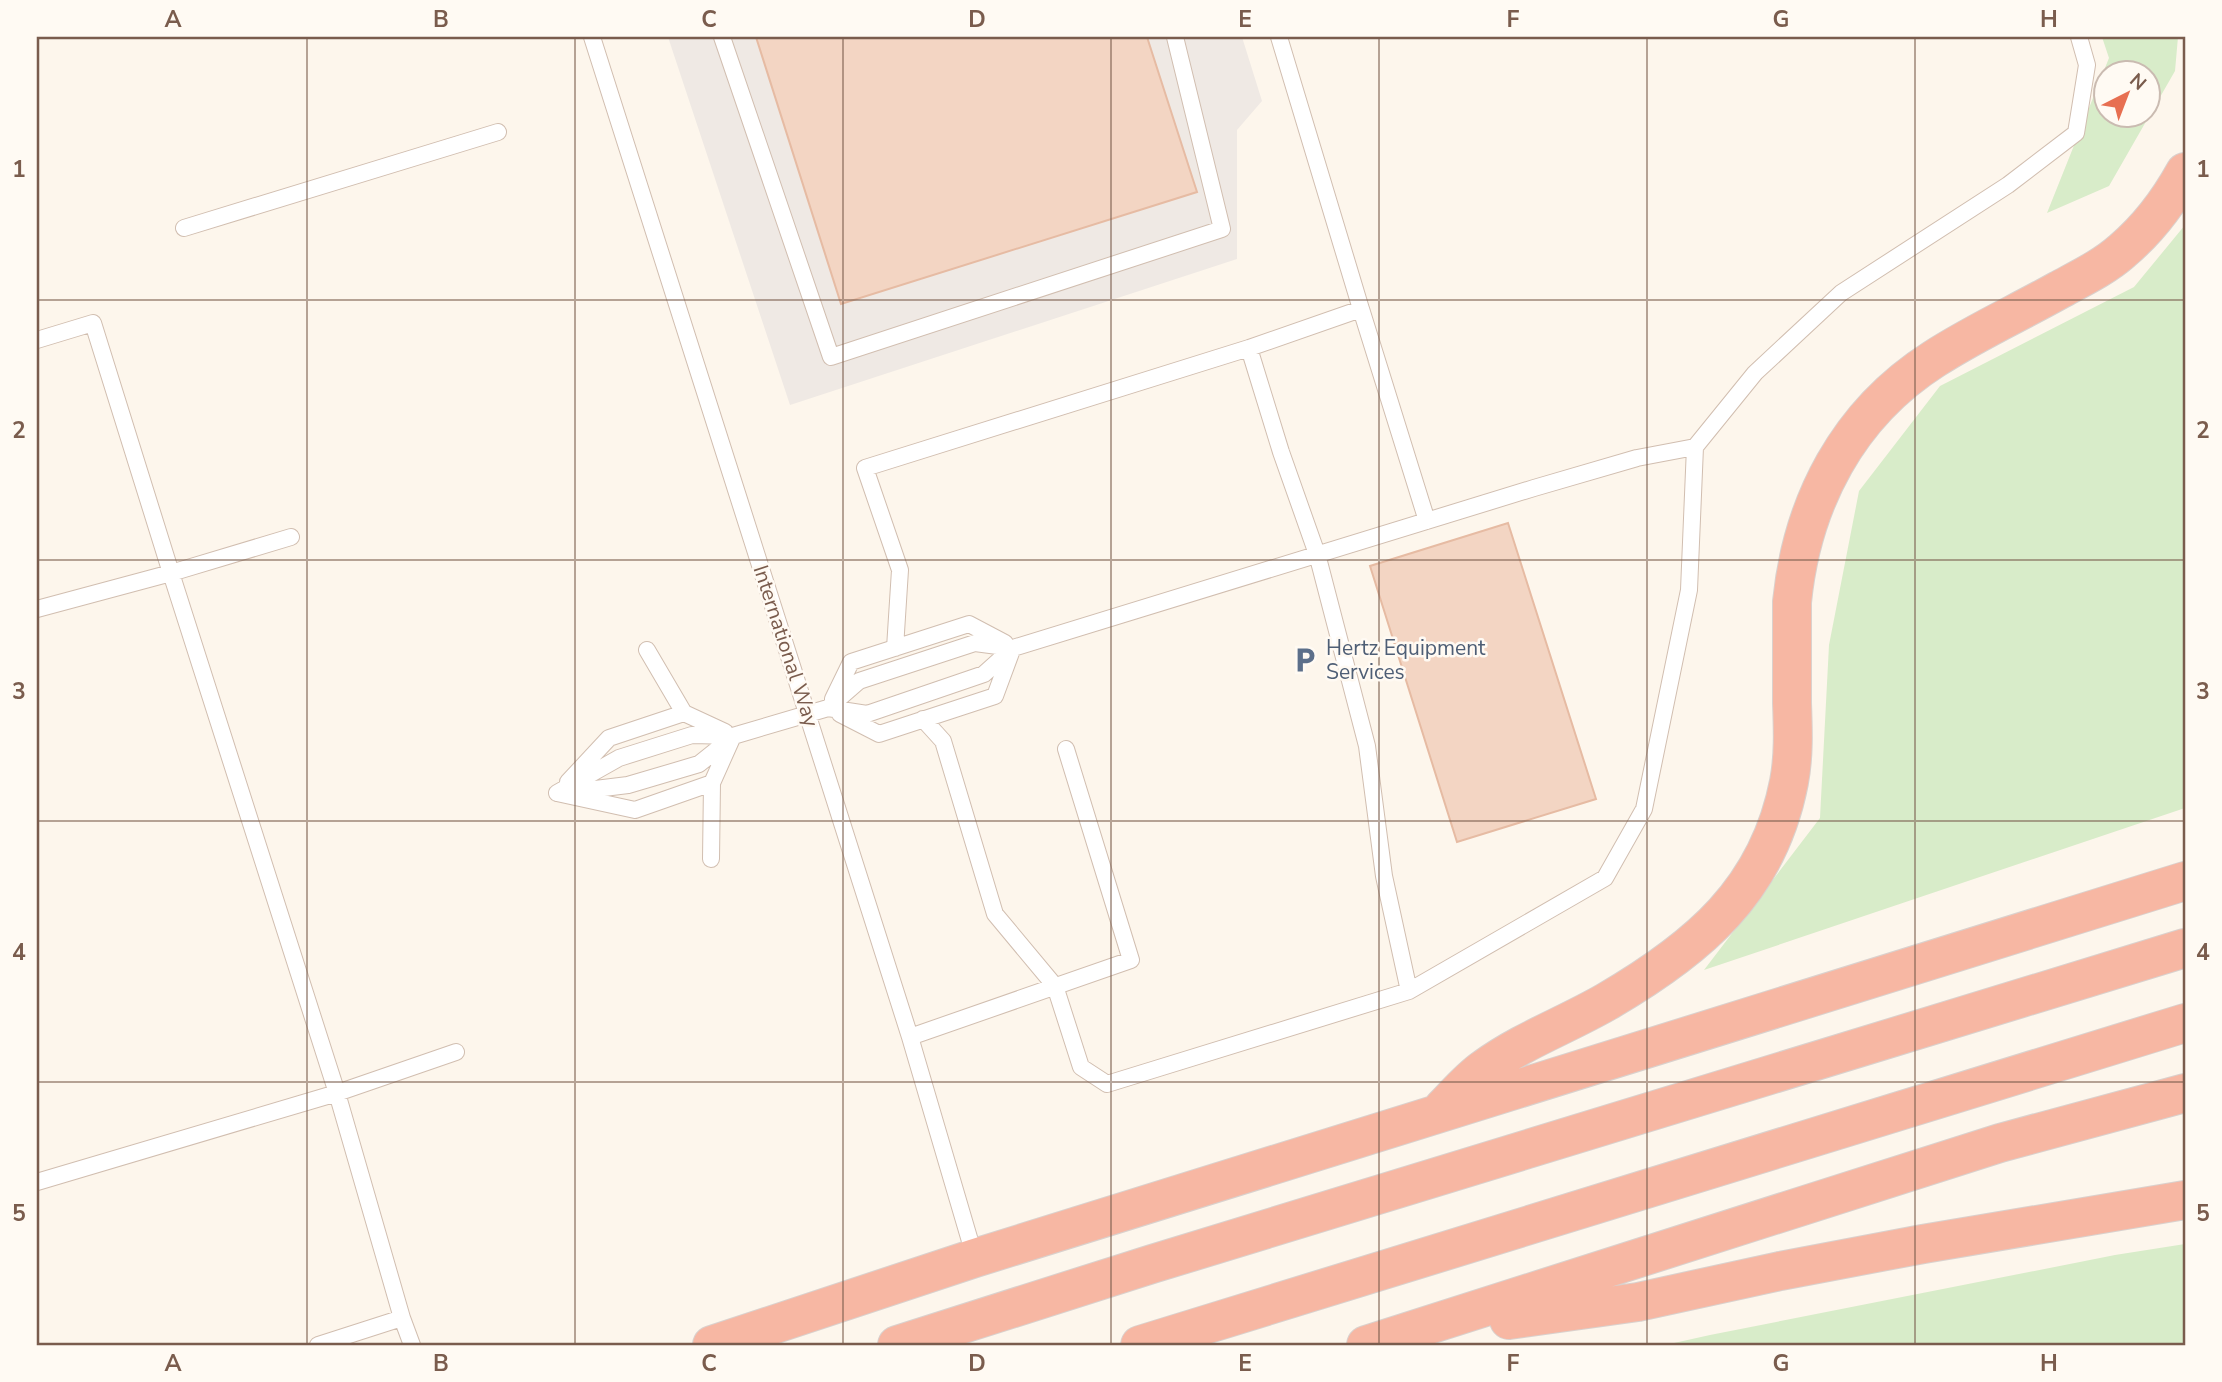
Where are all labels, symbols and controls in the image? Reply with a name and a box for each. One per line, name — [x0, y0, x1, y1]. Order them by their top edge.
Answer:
text: A — [164, 4, 182, 35]
text: B — [433, 4, 449, 35]
text: C — [701, 4, 717, 35]
text: D — [968, 4, 986, 35]
text: E — [1238, 4, 1252, 35]
text: F — [1507, 4, 1520, 35]
text: G — [1773, 4, 1789, 35]
text: H — [2040, 4, 2058, 35]
north arrow — [2092, 60, 2162, 130]
text: N — [2124, 68, 2152, 97]
text: 1 — [12, 154, 26, 185]
text: 1 — [2196, 154, 2210, 185]
text: 2 — [12, 415, 26, 446]
text: 2 — [2196, 415, 2210, 446]
street label: International Way — [747, 561, 825, 731]
place label: Hertz Equipment Services — [1326, 634, 1486, 686]
parking icon: Hertz Equipment Services — [1290, 645, 1320, 675]
text: 3 — [12, 676, 26, 707]
text: 3 — [2196, 676, 2210, 707]
text: 4 — [12, 937, 26, 968]
text: 4 — [2196, 937, 2210, 968]
text: 5 — [12, 1198, 26, 1229]
text: 5 — [2196, 1198, 2210, 1229]
text: A — [164, 1348, 182, 1379]
text: B — [433, 1348, 449, 1379]
text: C — [701, 1348, 717, 1379]
text: D — [968, 1348, 986, 1379]
text: E — [1238, 1348, 1252, 1379]
text: F — [1507, 1348, 1520, 1379]
text: G — [1773, 1348, 1789, 1379]
text: H — [2040, 1348, 2058, 1379]

